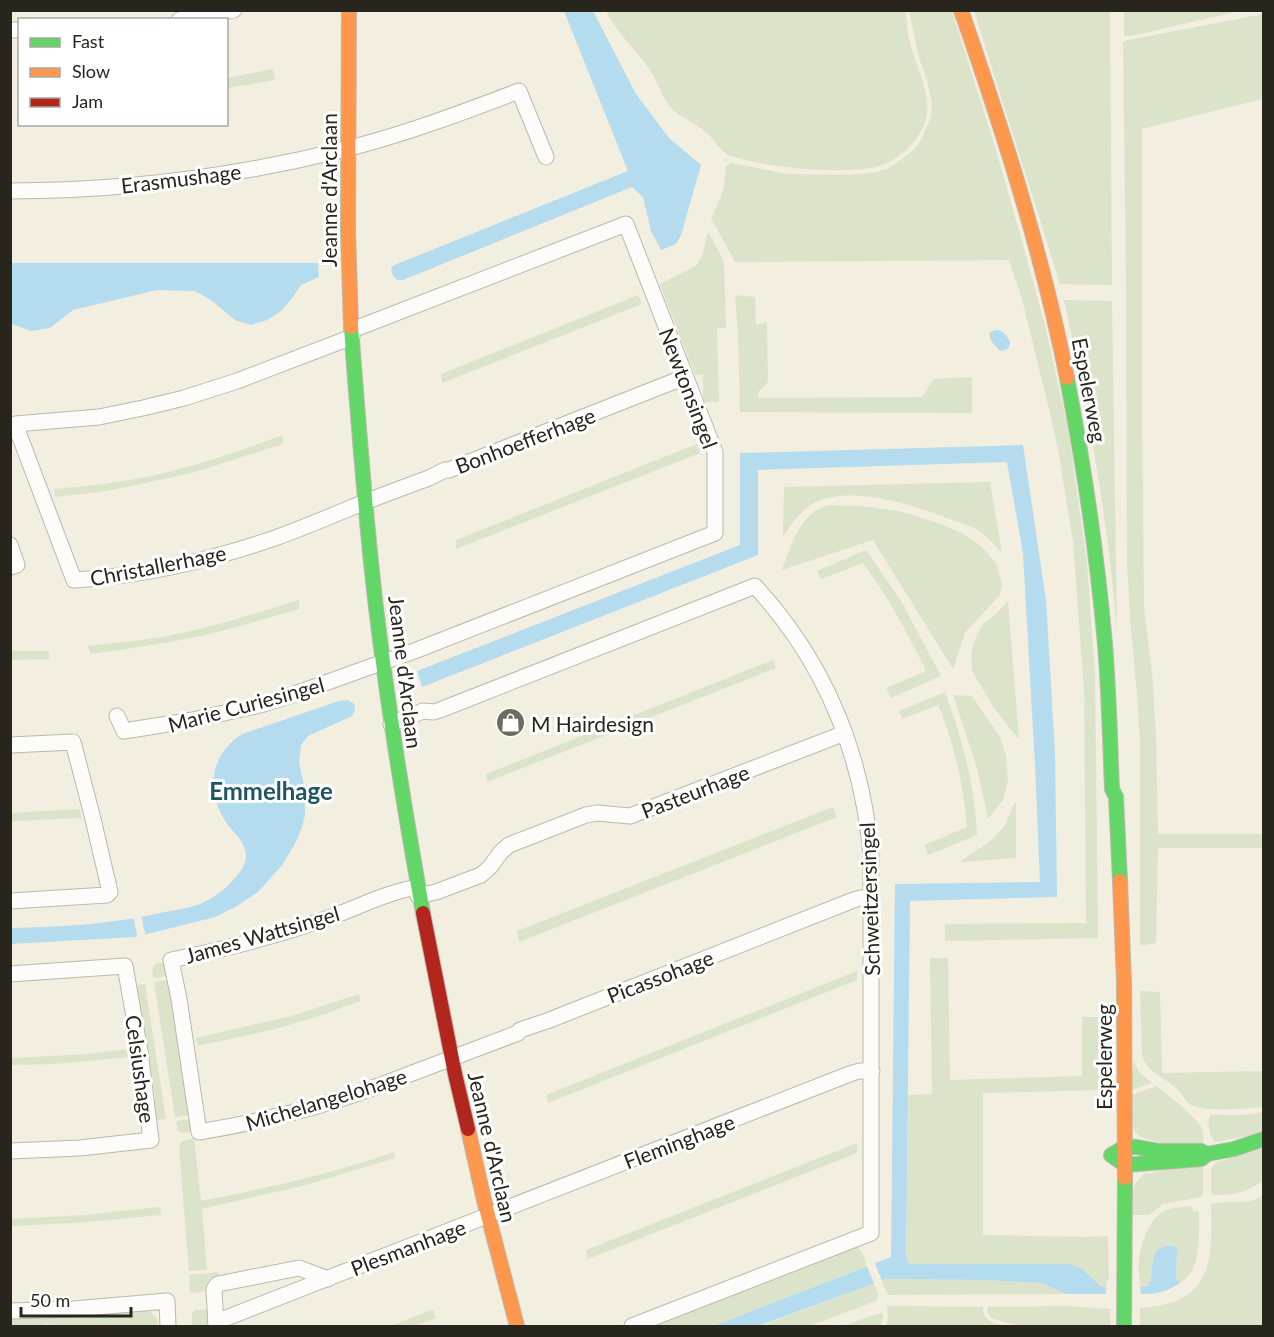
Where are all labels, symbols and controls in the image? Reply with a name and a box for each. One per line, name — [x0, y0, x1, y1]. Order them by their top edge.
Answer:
legend — [18, 18, 228, 126]
text: Fast — [72, 30, 105, 52]
text: Slow — [72, 60, 110, 82]
text: Jam — [72, 90, 103, 112]
street label: Jeanne d'Arclaan — [316, 113, 341, 267]
street label: Erasmushage — [119, 158, 243, 198]
street label: Newtonsingel — [655, 324, 723, 452]
street label: Espelerweg — [1068, 336, 1112, 444]
street label: Bonhoefferhage — [451, 402, 599, 478]
street label: Christallerhage — [88, 540, 228, 590]
street label: Jeanne d'Arclaan — [384, 594, 428, 750]
street label: Marie Curiesingel — [165, 671, 327, 737]
shop icon: M Hairdesign — [494, 707, 526, 739]
place label: M Hairdesign — [531, 711, 654, 736]
street label: Pasteurhage — [637, 759, 753, 823]
district label: Emmelhage — [209, 776, 333, 805]
street label: Schweitzersingel — [854, 822, 884, 976]
street label: James Wattsingel — [182, 900, 342, 968]
street label: Picassohage — [603, 944, 717, 1008]
street label: Espelerweg — [1091, 1004, 1116, 1110]
street label: Celsiushage — [121, 1013, 161, 1125]
street label: Michelangelohage — [242, 1063, 410, 1135]
street label: Jeanne d'Arclaan — [464, 1069, 522, 1225]
street label: Fleminghage — [620, 1108, 738, 1174]
street label: Plesmanhage — [347, 1214, 469, 1280]
scale bar — [21, 1280, 130, 1318]
text: 50 m — [30, 1289, 70, 1311]

